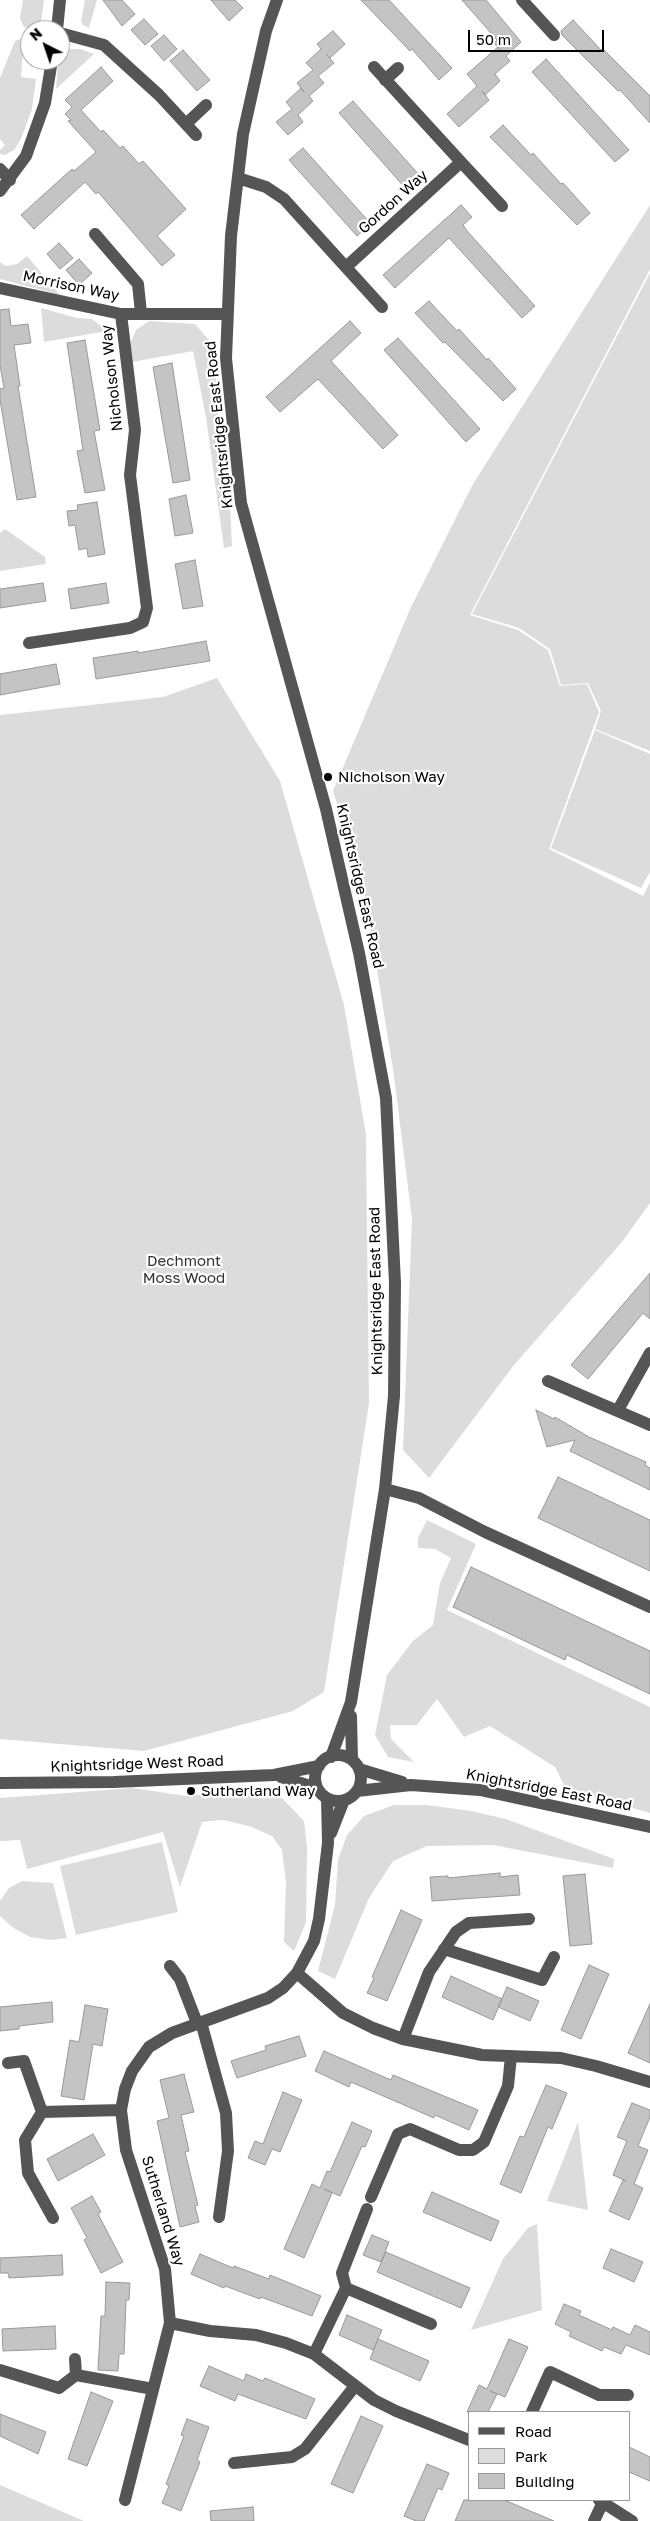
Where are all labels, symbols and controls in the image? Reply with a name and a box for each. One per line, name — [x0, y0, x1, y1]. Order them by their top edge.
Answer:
north arrow — [20, 20, 70, 70]
scale bar — [470, 20, 606, 52]
text: N — [26, 24, 45, 44]
text: 50 m — [476, 30, 511, 48]
street label: Gordon Way — [355, 166, 431, 238]
street label: Morrison Way — [21, 267, 121, 305]
street label: Nicholson Way — [97, 324, 127, 432]
street label: Knightsridge East Road — [201, 340, 237, 510]
place label: Nicholson Way — [338, 768, 445, 786]
marker: Nicholson Way — [322, 771, 334, 783]
street label: Knightsridge East Road — [332, 802, 388, 970]
street label: Knightsridge East Road — [366, 1207, 386, 1375]
park label: Dechmont Moss Wood — [143, 1252, 225, 1287]
street label: Knightsridge West Road — [50, 1752, 224, 1776]
street label: Knightsridge East Road — [465, 1765, 633, 1815]
place label: Sutherland Way — [201, 1782, 315, 1800]
marker: Sutherland Way — [185, 1785, 197, 1797]
street label: Sutherland Way — [138, 2154, 188, 2268]
legend — [468, 2411, 630, 2501]
text: Road — [515, 2422, 552, 2440]
text: Park — [515, 2447, 547, 2465]
text: Building — [515, 2472, 575, 2490]

